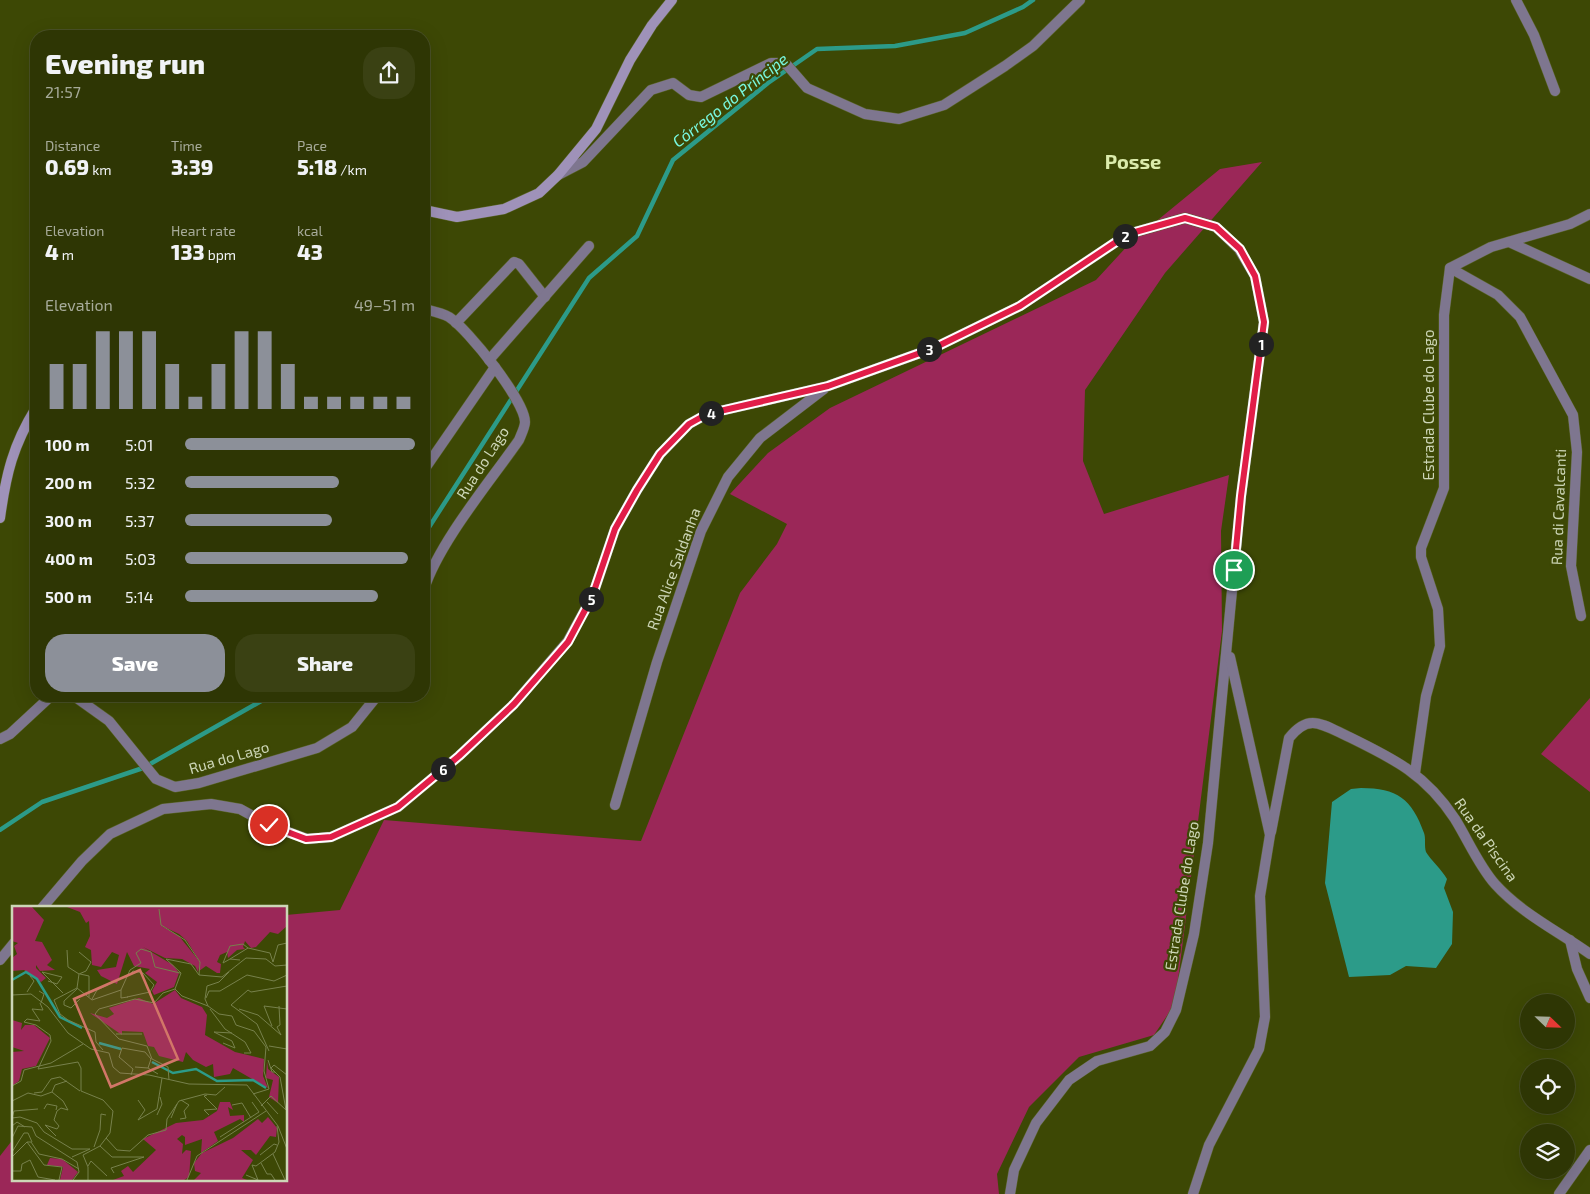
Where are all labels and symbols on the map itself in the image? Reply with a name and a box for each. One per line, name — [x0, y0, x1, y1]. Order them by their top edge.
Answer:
water label: Córrego do Príncipe — [668, 48, 791, 151]
district label: Posse — [1105, 149, 1161, 173]
pin: 2 — [1112, 224, 1138, 248]
street label: Estrada Clube do Lago — [1419, 330, 1437, 480]
pin: 1 — [1248, 332, 1274, 356]
pin: 3 — [916, 336, 942, 362]
pin: 4 — [698, 400, 724, 426]
street label: Rua do Lago — [452, 423, 512, 502]
street label: Rua di Cavalcanti — [1547, 449, 1569, 565]
street label: Rua Alice Saldanha — [643, 505, 704, 632]
pin — [1213, 549, 1255, 591]
pin: 5 — [578, 586, 604, 612]
street label: Rua do Lago — [187, 737, 271, 777]
pin: 6 — [430, 756, 456, 782]
street label: Rua da Piscina — [1451, 794, 1522, 885]
pin — [248, 804, 290, 846]
street label: Estrada Clube do Lago — [1160, 820, 1202, 972]
inset map — [12, 906, 288, 1182]
north arrow — [1520, 994, 1575, 1049]

